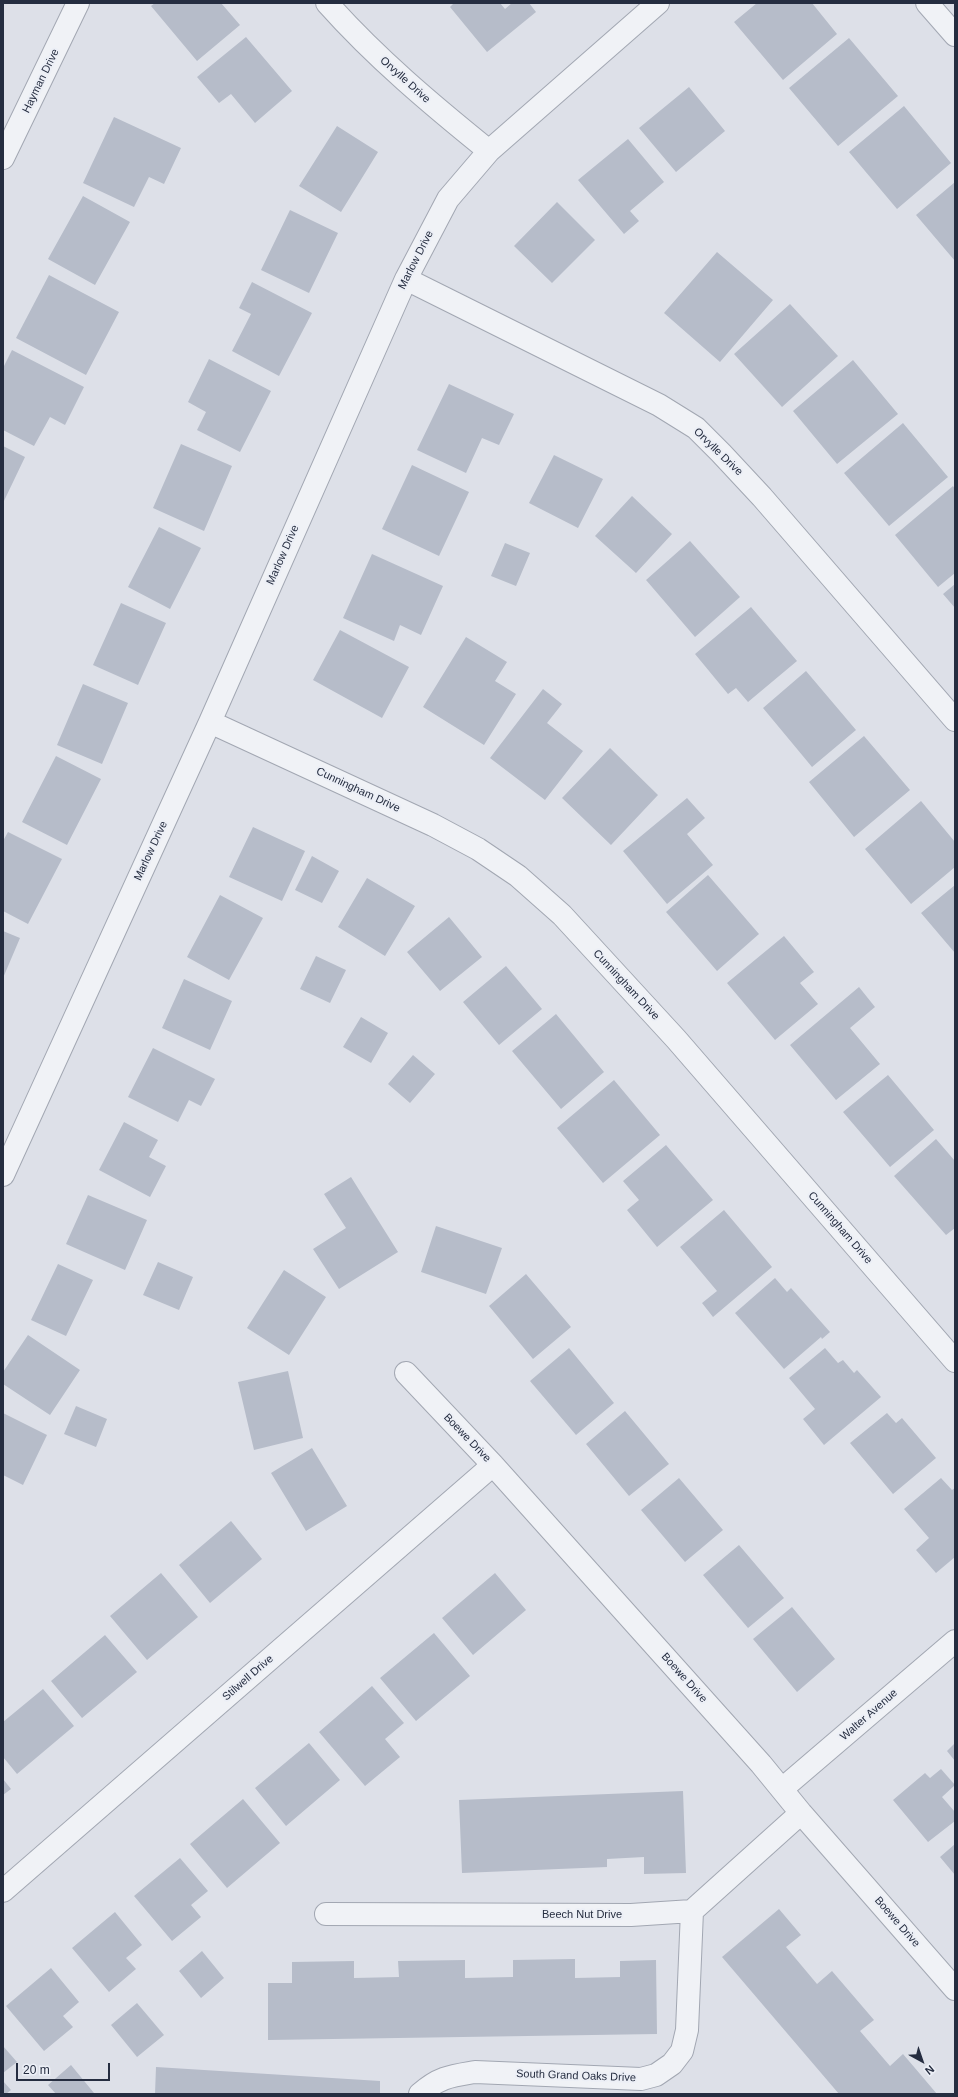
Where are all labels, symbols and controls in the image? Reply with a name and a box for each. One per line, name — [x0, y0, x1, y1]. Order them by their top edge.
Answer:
street label: Hayman Drive — [20, 47, 62, 115]
street label: Orvylle Drive — [377, 54, 433, 106]
street label: Marlow Drive — [396, 228, 436, 292]
street label: Orvylle Drive — [691, 425, 745, 479]
street label: Marlow Drive — [264, 523, 302, 587]
street label: Cunningham Drive — [314, 765, 402, 815]
street label: Marlow Drive — [131, 819, 171, 883]
street label: Cunningham Drive — [590, 947, 662, 1023]
street label: Cunningham Drive — [805, 1189, 875, 1267]
street label: Boewe Drive — [441, 1411, 493, 1465]
street label: Boewe Drive — [658, 1650, 710, 1706]
street label: Stilwell Drive — [220, 1652, 276, 1704]
street label: Walter Avenue — [838, 1687, 900, 1743]
street label: Boewe Drive — [872, 1894, 922, 1950]
street label: Beech Nut Drive — [542, 1908, 622, 1922]
north arrow — [902, 2041, 942, 2081]
scale bar — [18, 2055, 112, 2081]
text: 20 m — [23, 2063, 50, 2077]
text: N — [923, 2063, 937, 2077]
street label: South Grand Oaks Drive — [516, 2067, 636, 2085]

